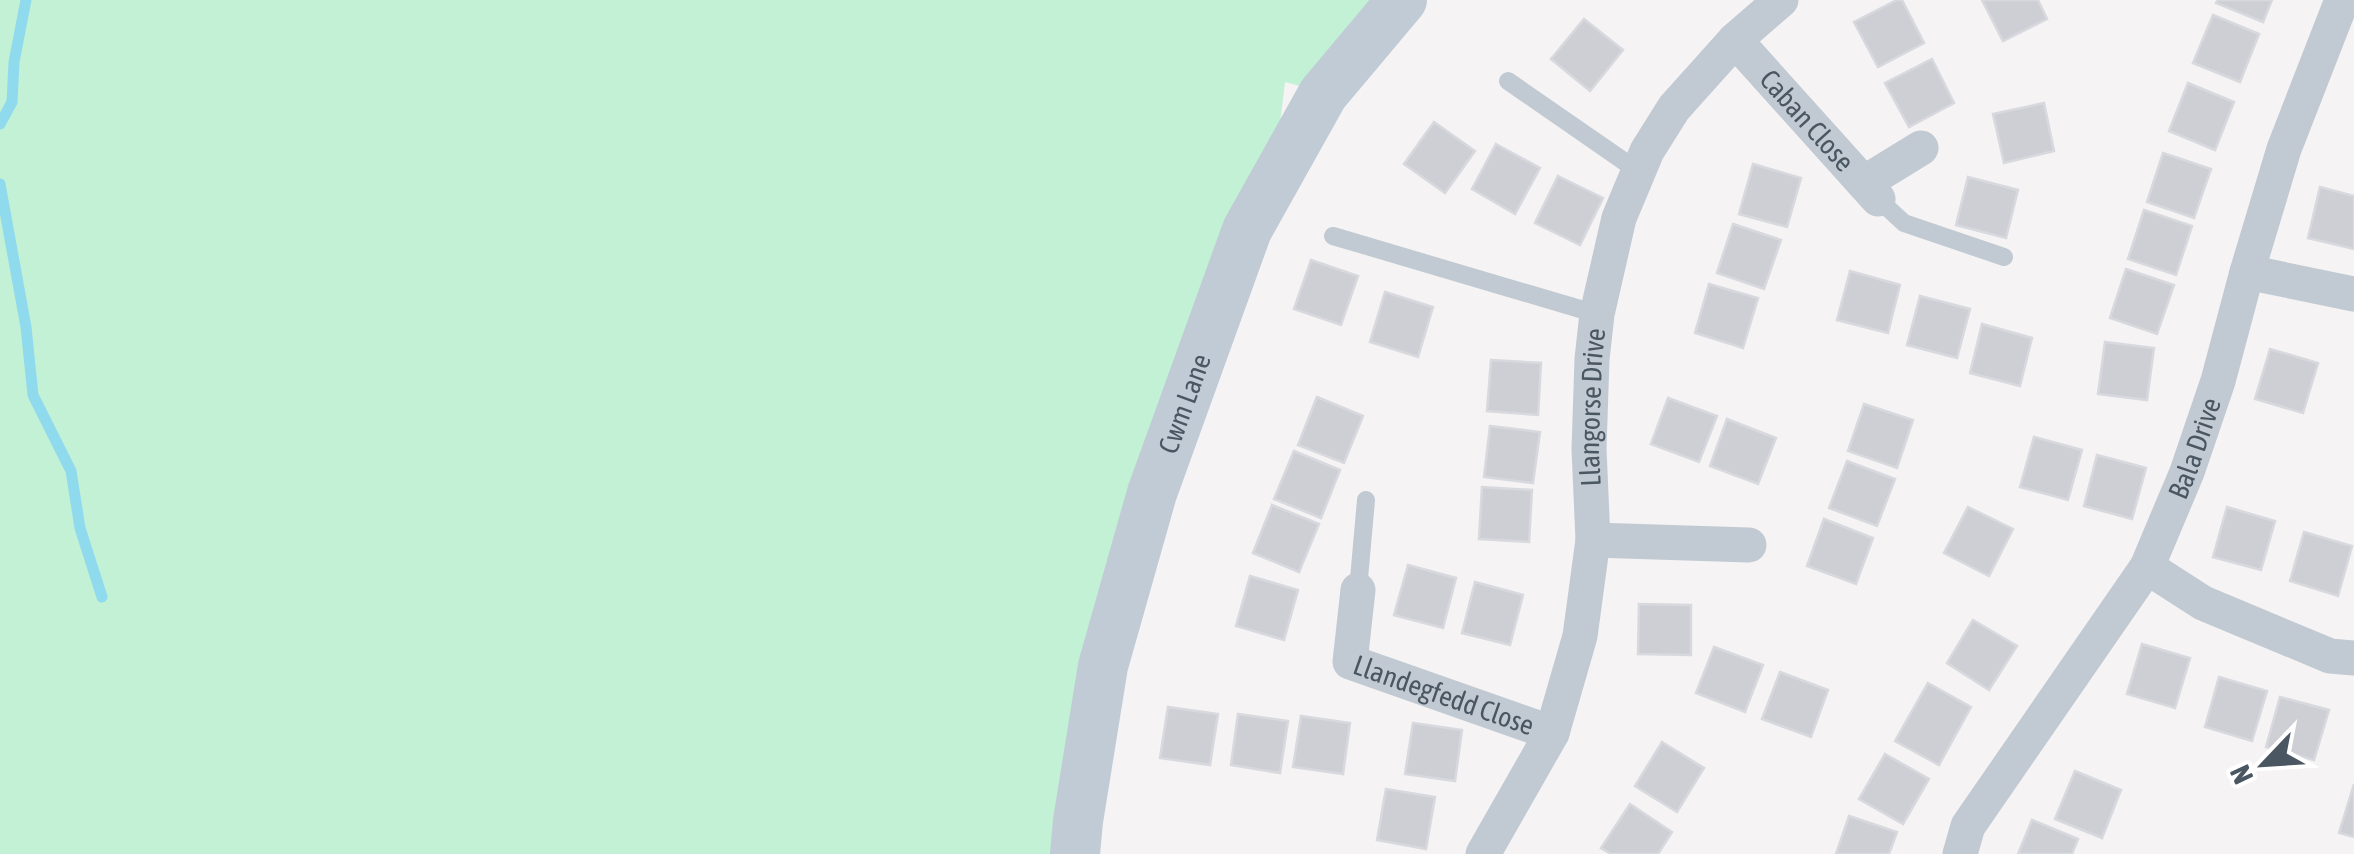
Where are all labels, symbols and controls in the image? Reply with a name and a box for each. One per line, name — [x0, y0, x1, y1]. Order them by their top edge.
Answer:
street label: Caban Close — [1754, 63, 1861, 177]
street label: Llangorse Drive — [1573, 326, 1611, 487]
street label: Cwm Lane — [1152, 349, 1217, 458]
street label: Bala Drive — [2162, 394, 2227, 504]
street label: Llandegfedd Close — [1349, 649, 1538, 741]
north arrow — [2214, 714, 2314, 814]
text: N — [2223, 760, 2259, 789]

